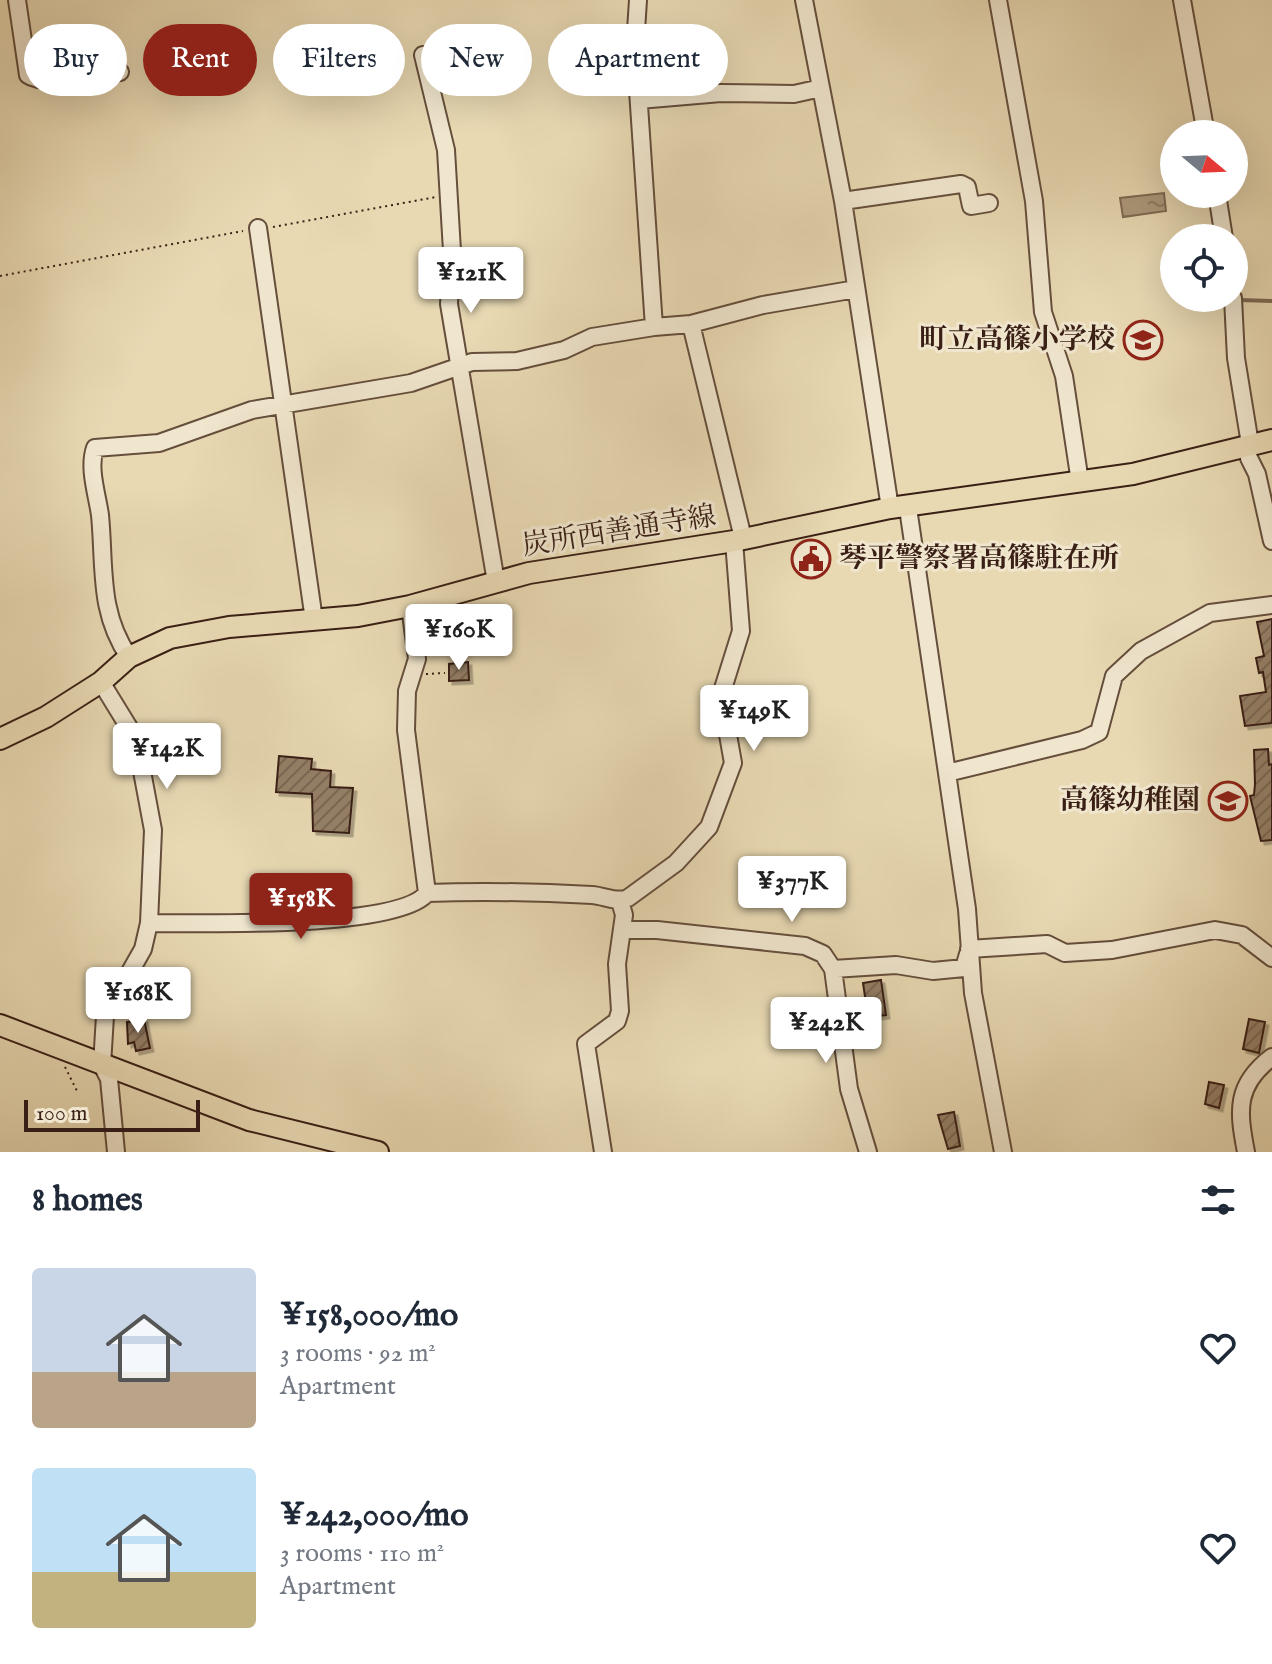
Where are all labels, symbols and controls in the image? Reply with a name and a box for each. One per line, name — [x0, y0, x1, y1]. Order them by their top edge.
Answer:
chip: Buy — [24, 24, 127, 96]
chip: Rent — [143, 24, 257, 96]
chip: Filters — [273, 24, 405, 96]
chip: New — [421, 24, 532, 96]
chip: Apartment — [548, 24, 728, 96]
north arrow — [1160, 120, 1248, 208]
map controls — [1160, 120, 1248, 312]
button: locate — [1160, 224, 1248, 312]
pin: ¥121K — [415, 247, 527, 315]
text: ¥121K — [436, 256, 506, 289]
school or university icon: 町立高篠小学校 — [1122, 319, 1164, 361]
place label: 町立高篠小学校 — [919, 323, 1115, 358]
street label: 炭所西善通寺線 — [519, 499, 719, 565]
public building icon: 琴平警察署高篠駐在所 — [790, 538, 832, 580]
place label: 琴平警察署高篠駐在所 — [839, 542, 1119, 577]
pin: ¥160K — [403, 604, 515, 672]
text: ¥160K — [423, 613, 495, 646]
pin: ¥149K — [698, 685, 810, 753]
text: ¥149K — [718, 694, 790, 727]
pin: ¥142K — [111, 723, 223, 791]
text: ¥142K — [131, 732, 203, 765]
school or university icon: 高篠幼稚園 — [1207, 780, 1249, 822]
place label: 高篠幼稚園 — [1060, 784, 1200, 819]
pin: ¥377K — [736, 856, 848, 924]
text: ¥377K — [756, 865, 828, 898]
pin: ¥158K — [245, 873, 357, 941]
text: ¥158K — [267, 882, 335, 915]
pin: ¥168K — [82, 967, 194, 1035]
text: ¥168K — [104, 976, 172, 1009]
pin: ¥242K — [770, 997, 882, 1065]
text: ¥242K — [789, 1006, 863, 1039]
scale bar — [24, 1096, 200, 1132]
text: 100 m — [36, 1100, 88, 1128]
icon: filters — [1196, 1178, 1240, 1222]
text: 8 homes — [32, 1179, 143, 1222]
text: ¥158,000/mo — [280, 1294, 458, 1337]
icon: home — [96, 1300, 192, 1396]
icon: heart — [1196, 1326, 1240, 1370]
text: 3 rooms · 92 m² — [280, 1337, 436, 1370]
text: Apartment — [280, 1370, 396, 1403]
text: ¥242,000/mo — [280, 1494, 469, 1537]
icon: home — [96, 1500, 192, 1596]
icon: heart — [1196, 1526, 1240, 1570]
text: 3 rooms · 110 m² — [280, 1537, 444, 1570]
text: Apartment — [280, 1570, 396, 1603]

